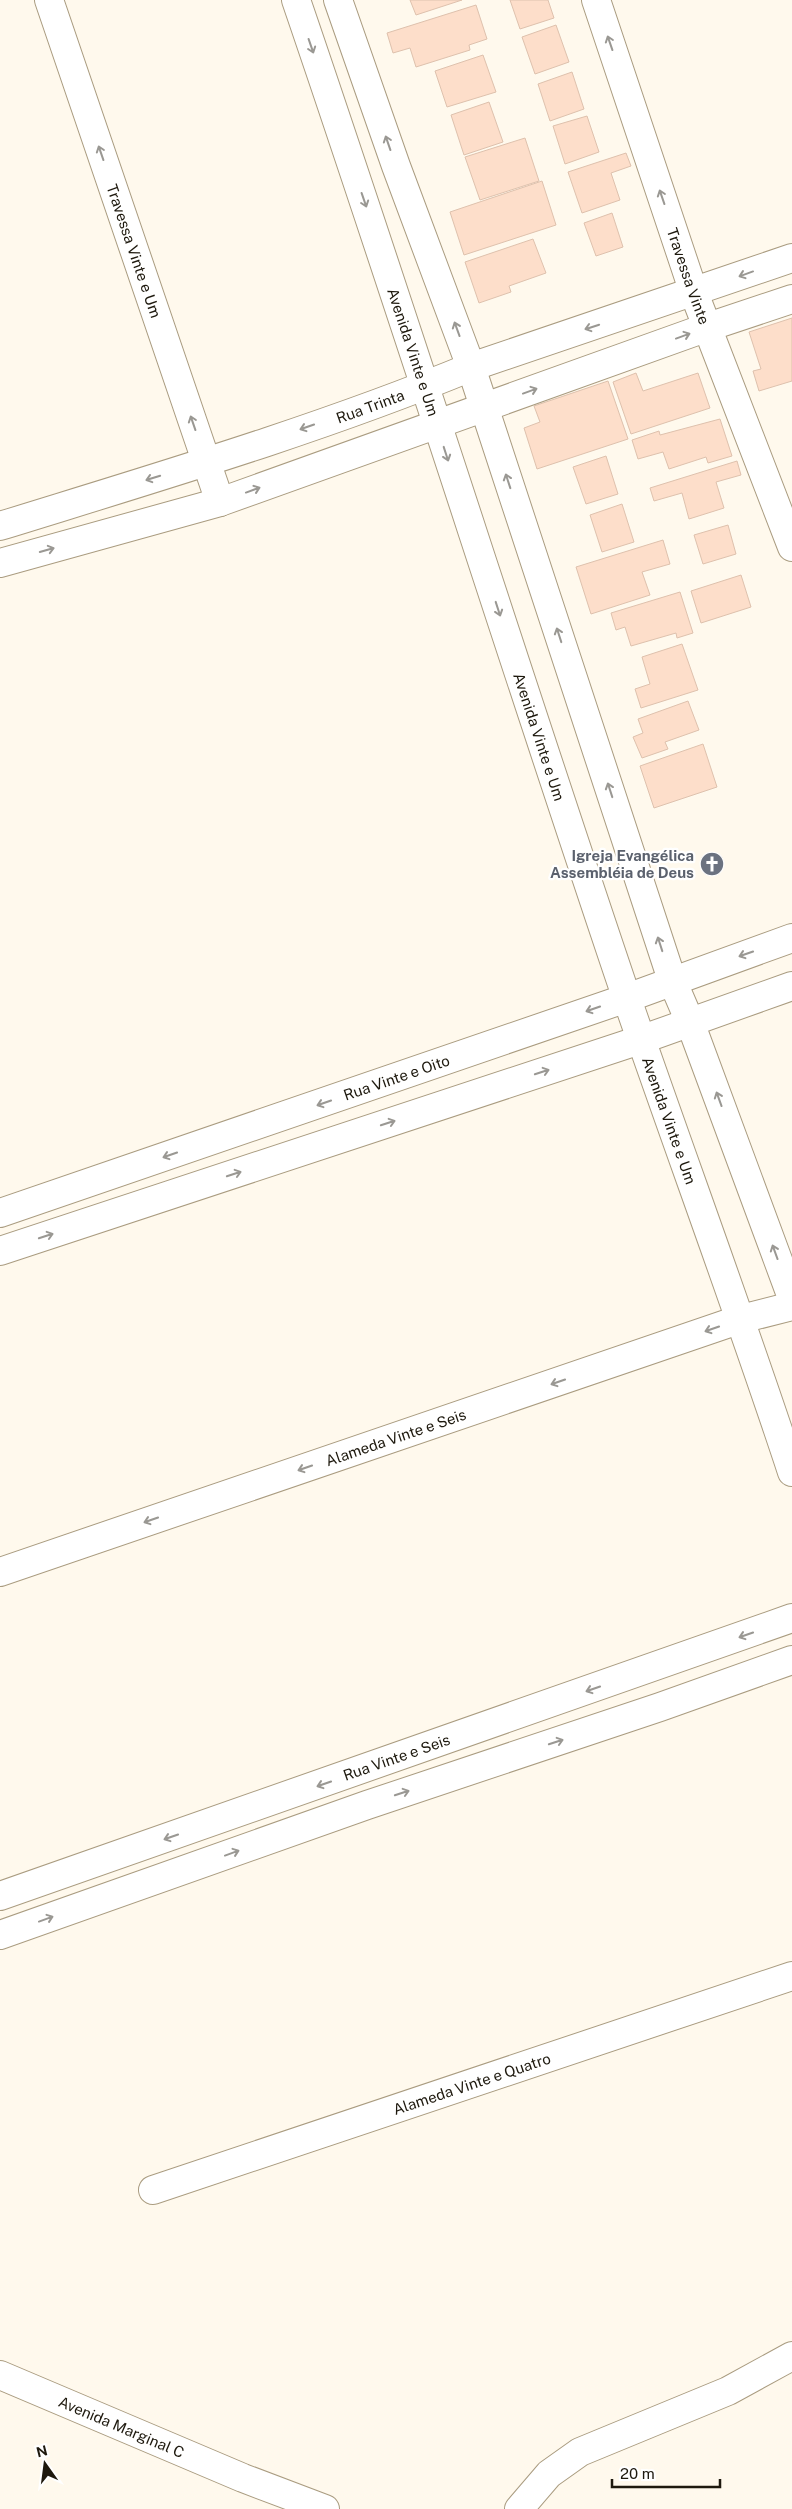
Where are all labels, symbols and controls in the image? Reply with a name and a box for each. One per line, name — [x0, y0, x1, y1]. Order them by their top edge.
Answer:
one-way arrow — [605, 35, 614, 51]
one-way arrow — [307, 38, 317, 54]
one-way arrow — [383, 136, 392, 152]
one-way arrow — [96, 146, 105, 162]
street label: Travessa Vinte e Um — [104, 182, 165, 320]
one-way arrow — [657, 190, 666, 205]
one-way arrow — [360, 191, 370, 207]
street label: Travessa Vinte — [664, 225, 714, 326]
one-way arrow — [739, 270, 754, 279]
street label: Avenida Vinte e Um — [385, 286, 443, 418]
one-way arrow — [452, 321, 461, 337]
one-way arrow — [585, 323, 601, 332]
one-way arrow — [674, 331, 690, 340]
street label: Rua Trinta — [334, 386, 406, 426]
one-way arrow — [522, 386, 537, 395]
one-way arrow — [187, 415, 197, 431]
one-way arrow — [300, 423, 315, 432]
one-way arrow — [442, 446, 451, 462]
one-way arrow — [145, 474, 161, 484]
one-way arrow — [503, 474, 512, 489]
one-way arrow — [245, 485, 261, 494]
one-way arrow — [39, 545, 55, 555]
one-way arrow — [493, 600, 503, 616]
one-way arrow — [554, 628, 563, 644]
street label: Avenida Vinte e Um — [511, 670, 569, 803]
one-way arrow — [604, 782, 614, 798]
place label: Igreja Evangélica Assembléia de Deus — [550, 847, 694, 881]
church icon: Igreja Evangélica Assembléia de Deus — [699, 851, 725, 877]
one-way arrow — [655, 936, 665, 952]
one-way arrow — [739, 950, 754, 959]
one-way arrow — [586, 1005, 601, 1014]
street label: Rua Vinte e Oito — [341, 1051, 452, 1103]
street label: Avenida Vinte e Um — [639, 1054, 700, 1186]
one-way arrow — [534, 1067, 550, 1076]
one-way arrow — [714, 1092, 723, 1108]
one-way arrow — [317, 1099, 332, 1108]
one-way arrow — [380, 1118, 395, 1127]
one-way arrow — [163, 1151, 179, 1161]
one-way arrow — [226, 1169, 241, 1178]
one-way arrow — [38, 1231, 54, 1240]
one-way arrow — [770, 1245, 779, 1260]
one-way arrow — [704, 1325, 720, 1334]
one-way arrow — [550, 1377, 566, 1387]
street label: Alameda Vinte e Seis — [323, 1405, 468, 1469]
one-way arrow — [297, 1464, 313, 1473]
one-way arrow — [143, 1516, 159, 1526]
one-way arrow — [739, 1631, 754, 1640]
one-way arrow — [586, 1685, 601, 1694]
street label: Rua Vinte e Seis — [341, 1730, 452, 1783]
one-way arrow — [548, 1737, 563, 1746]
one-way arrow — [317, 1780, 332, 1789]
one-way arrow — [394, 1788, 410, 1798]
one-way arrow — [163, 1833, 179, 1842]
one-way arrow — [224, 1848, 239, 1857]
one-way arrow — [38, 1914, 53, 1923]
street label: Alameda Vinte e Quatro — [391, 2049, 553, 2118]
street label: Avenida Marginal C — [56, 2392, 187, 2461]
north arrow — [20, 2439, 70, 2489]
text: N — [35, 2442, 49, 2460]
scale bar — [612, 2456, 720, 2488]
text: 20 m — [620, 2465, 655, 2482]

